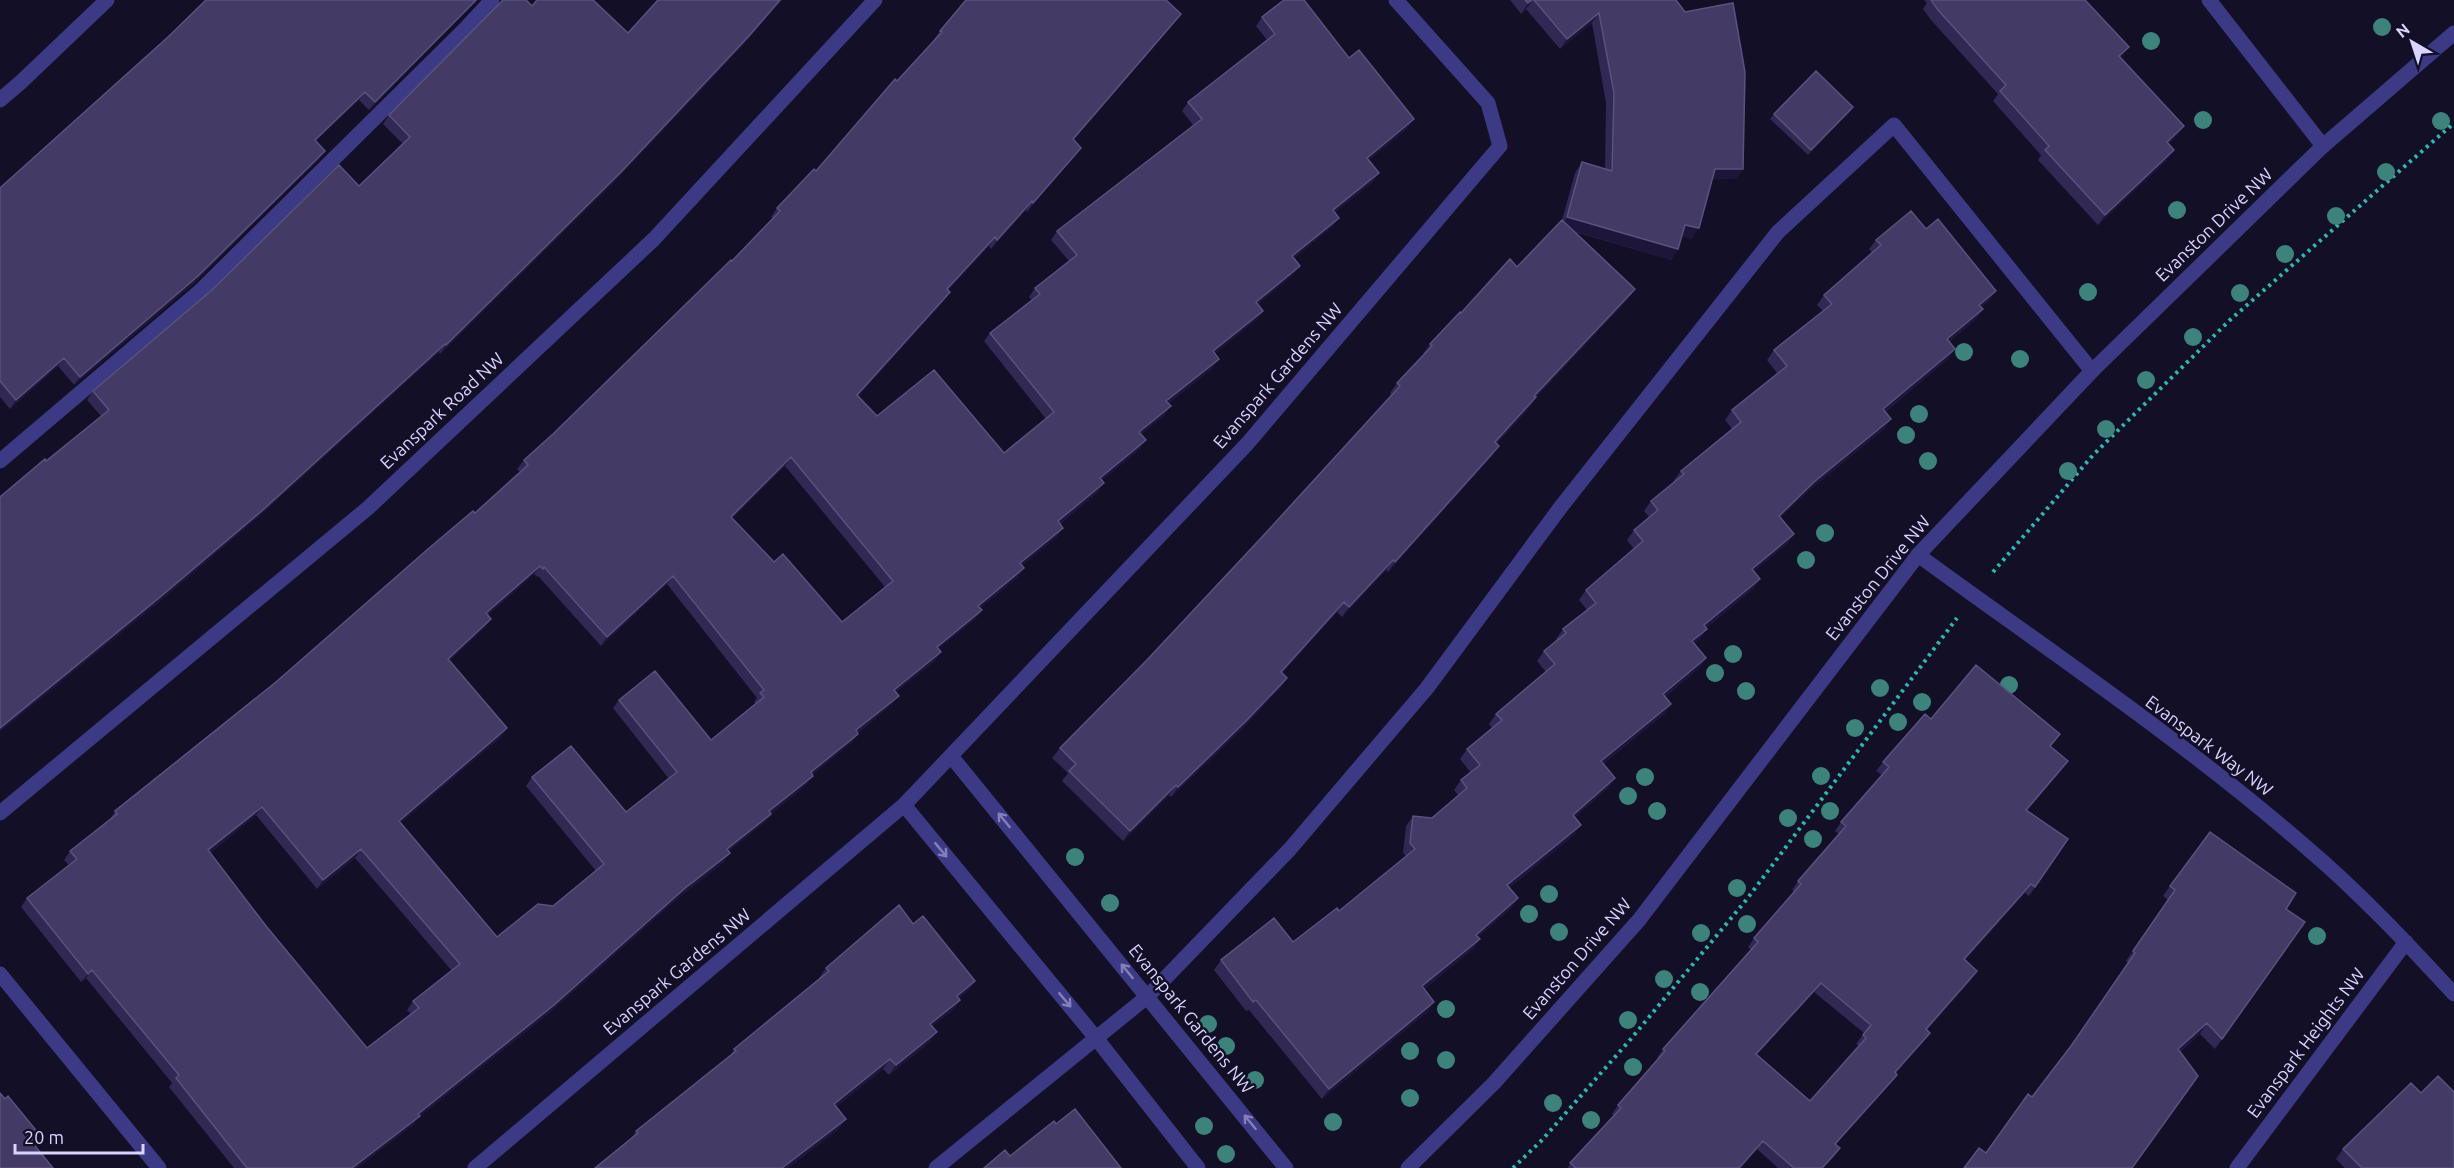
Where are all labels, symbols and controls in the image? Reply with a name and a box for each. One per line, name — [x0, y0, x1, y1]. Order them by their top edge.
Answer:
north arrow — [2382, 12, 2442, 72]
text: N — [2392, 20, 2413, 41]
street label: Evanston Drive NW — [2151, 163, 2276, 285]
street label: Evanspark Gardens NW — [1209, 298, 1346, 452]
street label: Evanspark Road NW — [376, 348, 507, 472]
street label: Evanston Drive NW — [1821, 511, 1934, 644]
street label: Evanspark Way NW — [2142, 691, 2277, 800]
one-way arrow — [997, 812, 1010, 828]
one-way arrow — [934, 842, 948, 857]
street label: Evanston Drive NW — [1518, 893, 1635, 1023]
street label: Evanspark Gardens NW — [599, 904, 754, 1039]
street label: Evanspark Gardens NW — [1125, 940, 1258, 1097]
one-way arrow — [1121, 963, 1134, 979]
street label: Evanspark Heights NW — [2243, 963, 2368, 1121]
one-way arrow — [1058, 992, 1072, 1007]
one-way arrow — [1243, 1115, 1256, 1131]
scale bar — [15, 1117, 142, 1155]
text: 20 m — [24, 1127, 64, 1147]

